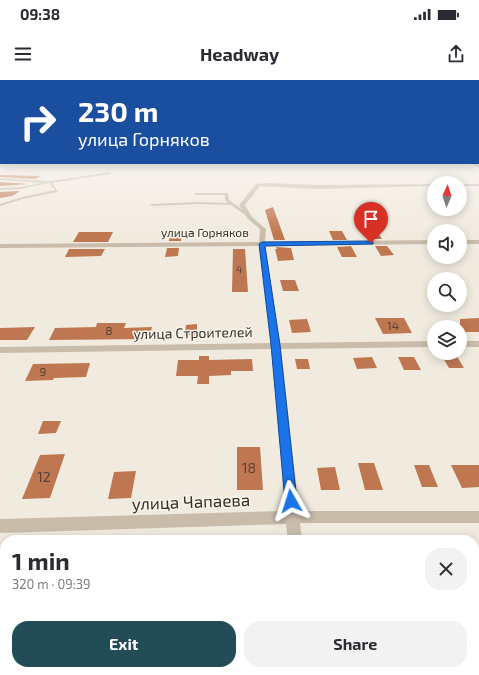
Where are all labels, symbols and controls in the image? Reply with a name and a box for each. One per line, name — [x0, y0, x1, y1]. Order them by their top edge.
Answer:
text: 09:38 — [20, 5, 60, 23]
icon: menu — [12, 43, 34, 65]
text: Headway — [200, 43, 279, 65]
icon: share — [445, 43, 467, 65]
text: 230 m — [78, 94, 159, 128]
icon: right — [12, 96, 64, 148]
text: улица Горняков — [78, 128, 210, 150]
north arrow — [427, 176, 467, 216]
map controls — [427, 176, 467, 360]
pin — [354, 202, 388, 243]
icon: arrive — [360, 208, 382, 230]
button: sound — [427, 224, 467, 264]
street label: улица Горняков — [161, 225, 249, 240]
house number: 4 — [236, 263, 242, 275]
button: search — [427, 272, 467, 312]
house number: 14 — [387, 318, 399, 332]
button: layers — [427, 320, 467, 360]
house number: 8 — [105, 323, 113, 337]
street label: улица Строителей — [133, 323, 253, 342]
house number: 9 — [40, 364, 47, 378]
house number: 18 — [242, 459, 256, 476]
house number: 12 — [37, 468, 51, 485]
position arrow — [270, 480, 312, 522]
street label: улица Чапаева — [131, 489, 251, 514]
text: 1 min — [12, 546, 70, 575]
button: close — [425, 548, 467, 590]
text: 320 m · 09:39 — [12, 576, 91, 592]
button: Exit — [12, 621, 236, 667]
button: Share — [244, 621, 467, 667]

